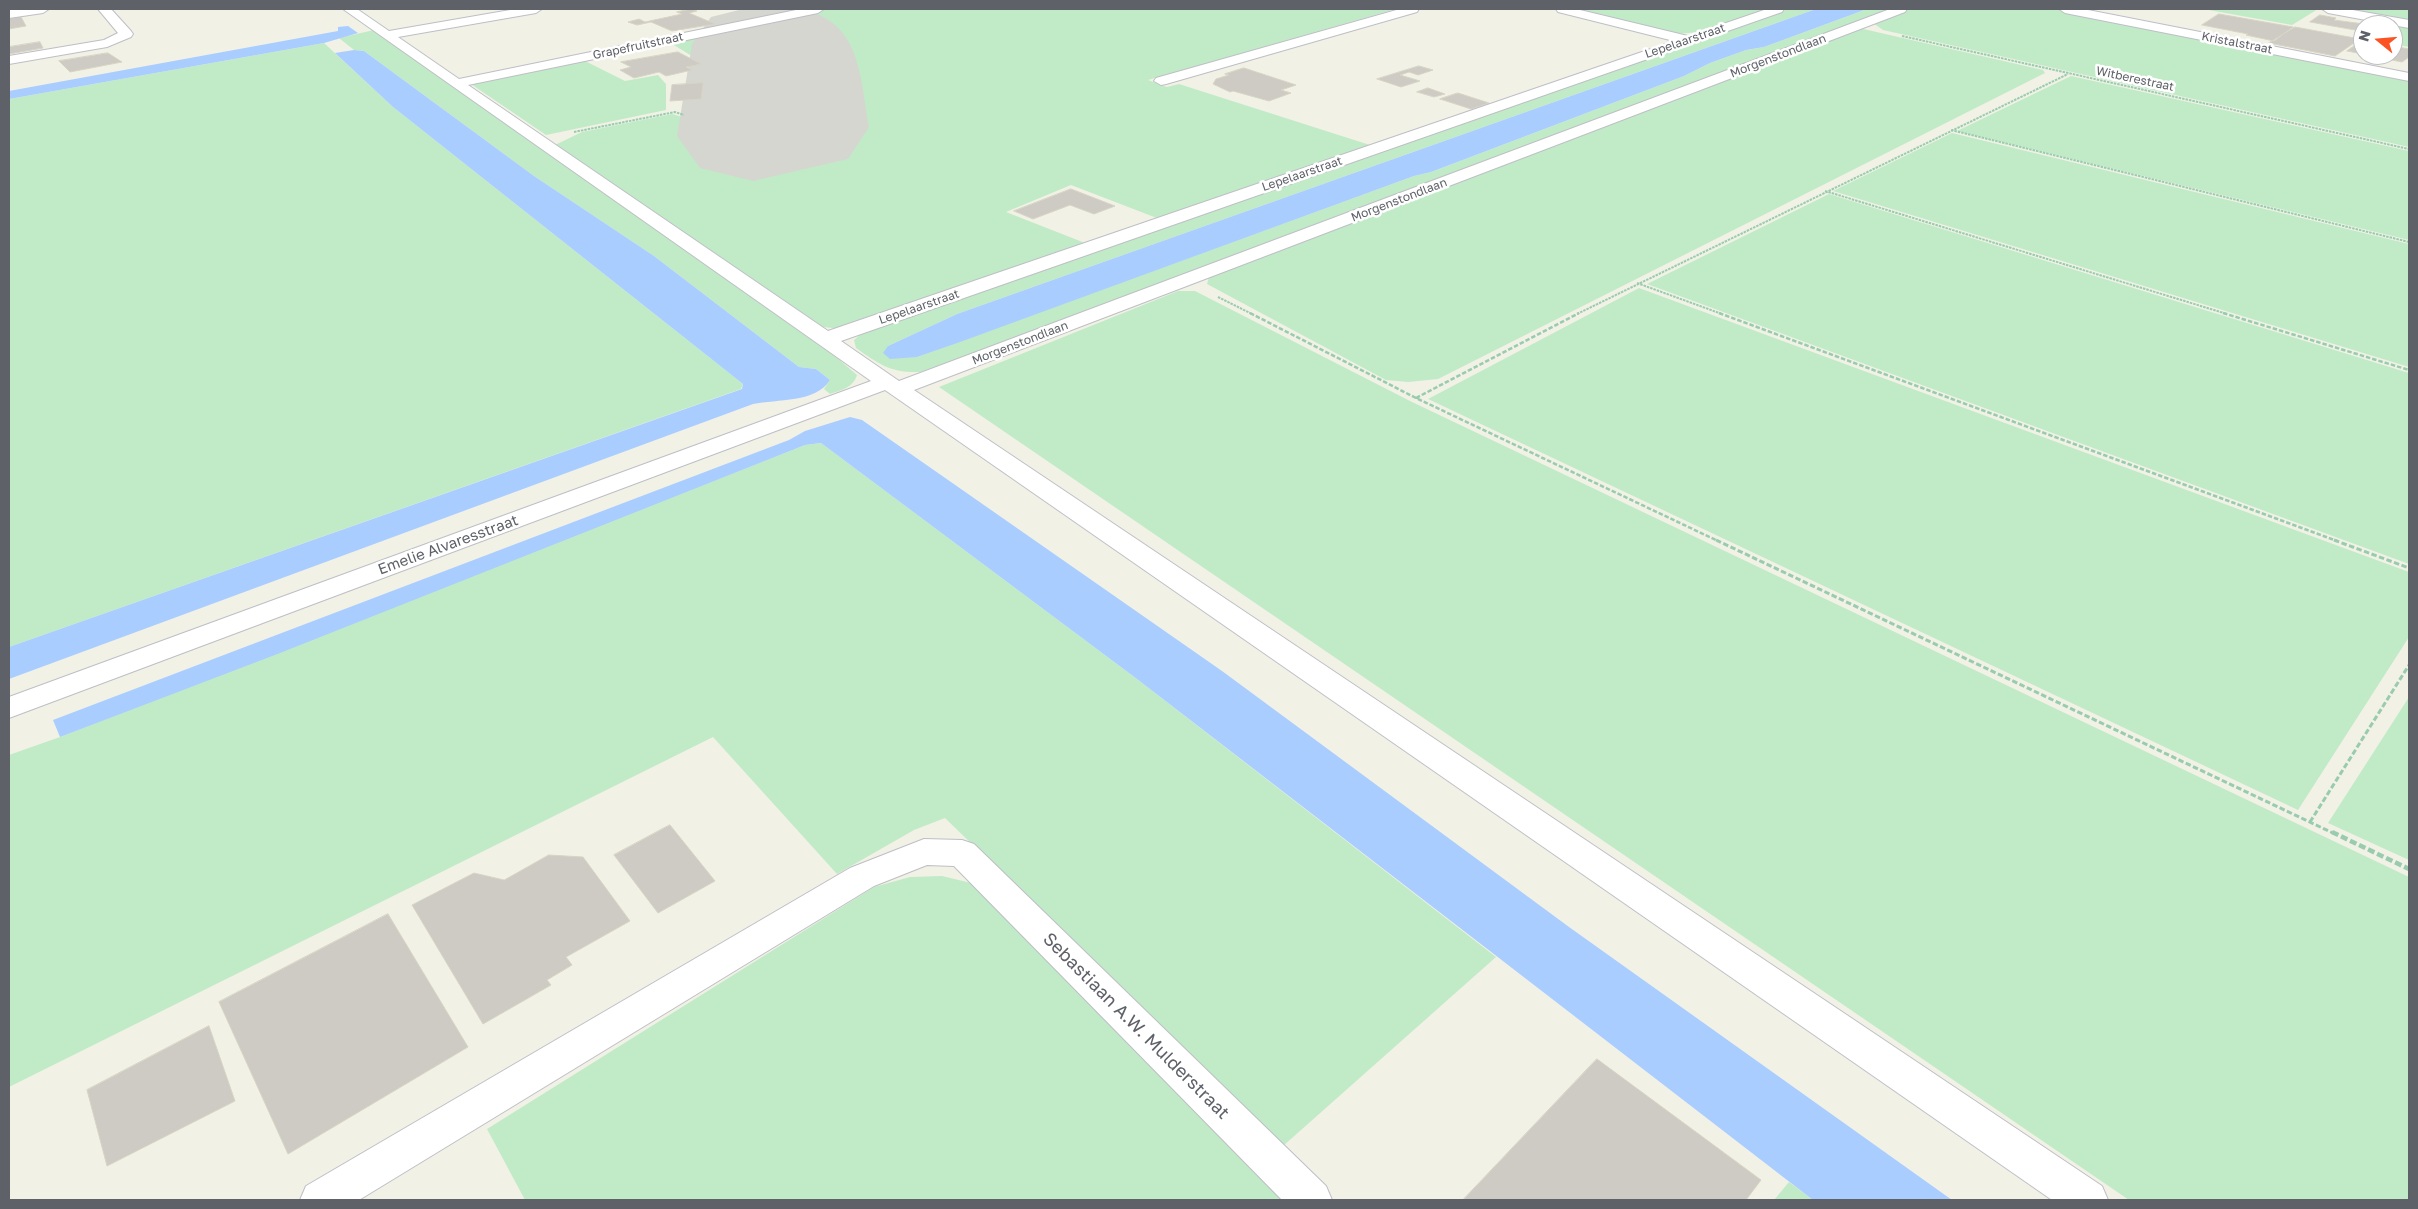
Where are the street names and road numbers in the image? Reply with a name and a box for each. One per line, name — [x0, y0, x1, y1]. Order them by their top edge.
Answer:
street label: Lepelaarstraat — [1643, 21, 1727, 61]
street label: Grapefruitstraat — [591, 29, 685, 63]
street label: Kristalstraat — [2200, 29, 2274, 57]
street label: Morgenstondlaan — [1728, 31, 1828, 81]
street label: Witberestraat — [2095, 64, 2175, 94]
street label: Lepelaarstraat — [1260, 154, 1344, 194]
street label: Morgenstondlaan — [1349, 175, 1449, 225]
street label: Lepelaarstraat — [877, 287, 961, 327]
street label: Morgenstondlaan — [970, 318, 1070, 368]
street label: Emelie Alvaresstraat — [375, 511, 521, 579]
street label: Sebastiaan A.W. Mulderstraat — [1038, 928, 1234, 1124]

